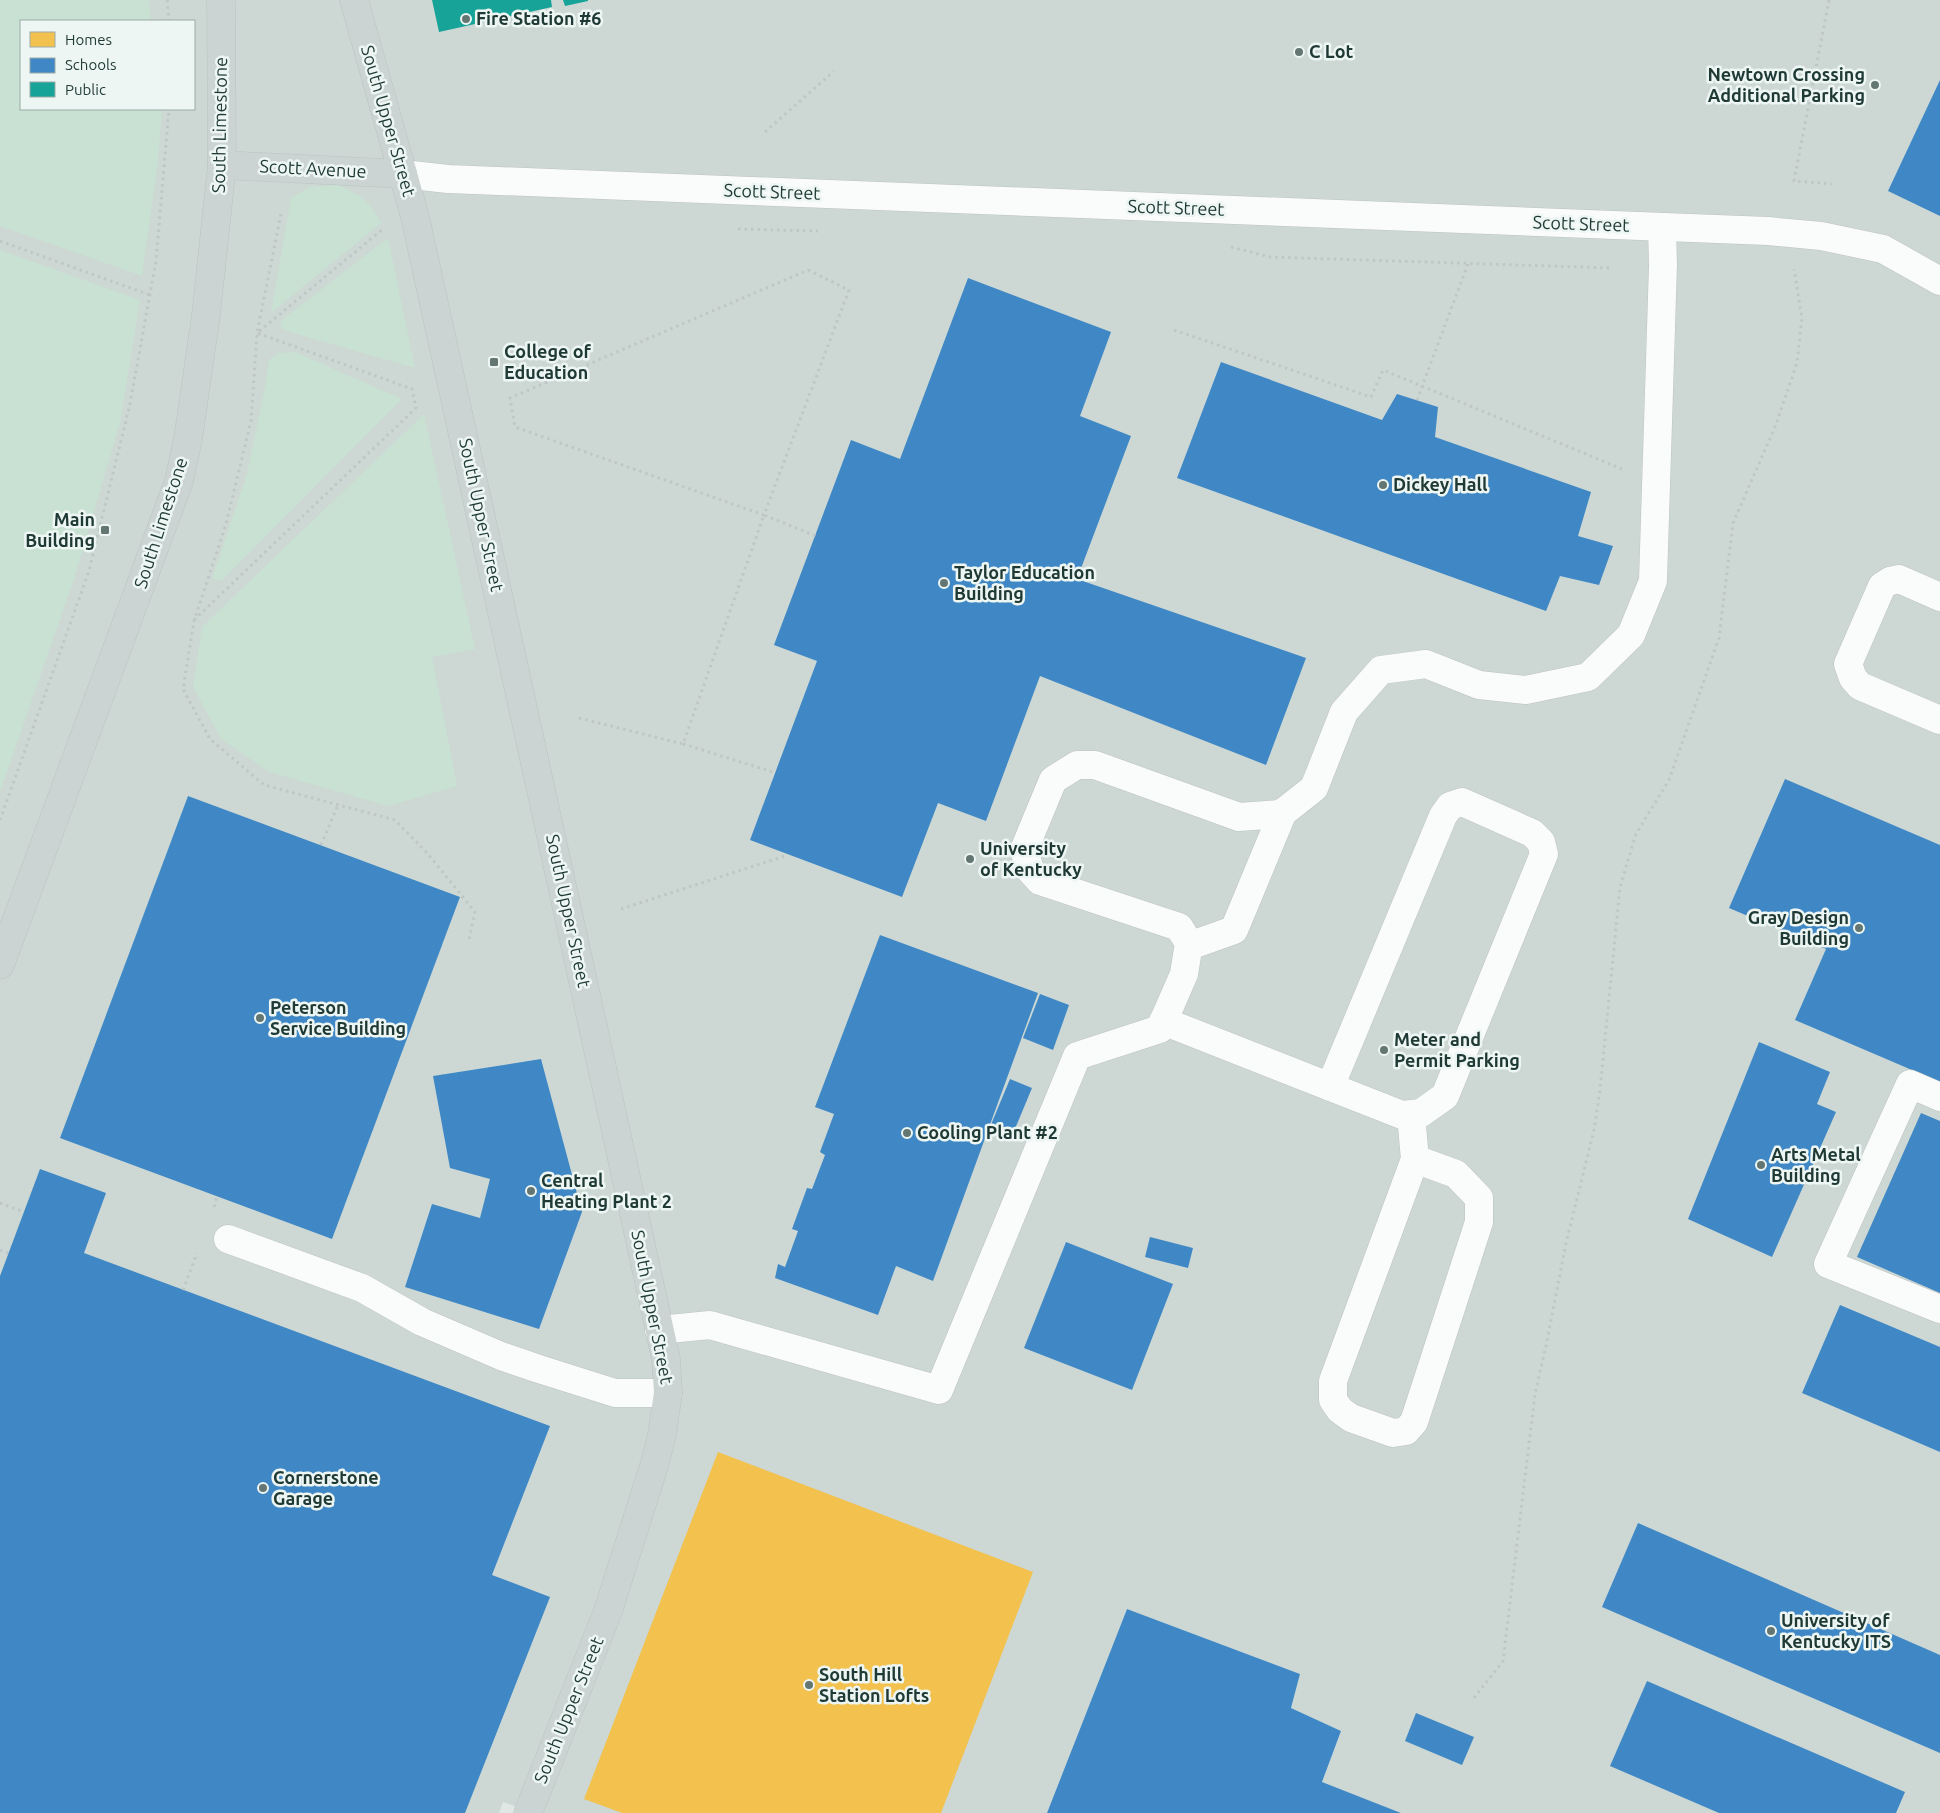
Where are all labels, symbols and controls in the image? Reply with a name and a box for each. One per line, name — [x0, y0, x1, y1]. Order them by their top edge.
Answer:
place label: Fire Station #6 — [476, 8, 601, 28]
marker: Fire Station #6 — [460, 13, 472, 25]
legend — [20, 20, 195, 110]
text: Homes — [65, 31, 112, 48]
place label: C Lot — [1309, 41, 1354, 61]
street label: South Upper Street — [358, 43, 420, 199]
marker: C Lot — [1293, 46, 1305, 58]
text: Schools — [65, 56, 116, 73]
street label: South Limestone — [208, 57, 230, 193]
place label: Newtown Crossing Additional Parking — [1707, 64, 1865, 105]
marker: Newtown Crossing Additional Parking — [1869, 79, 1881, 91]
text: Public — [65, 81, 106, 98]
street label: Scott Avenue — [259, 155, 367, 181]
street label: Scott Street — [723, 179, 821, 203]
street label: Scott Street — [1127, 195, 1225, 219]
street label: Scott Street — [1532, 211, 1630, 235]
place label: College of Education — [504, 341, 592, 382]
marker: College of Education — [488, 356, 500, 368]
street label: South Upper Street — [456, 436, 508, 593]
street label: South Limestone — [129, 455, 191, 591]
place label: Dickey Hall — [1393, 474, 1488, 494]
marker: Dickey Hall — [1377, 479, 1389, 491]
place label: Main Building — [25, 509, 95, 550]
marker: Main Building — [99, 524, 111, 536]
place label: Taylor Education Building — [954, 562, 1095, 603]
marker: Taylor Education Building — [938, 577, 950, 589]
street label: South Upper Street — [543, 832, 595, 989]
place label: University of Kentucky — [980, 838, 1082, 879]
marker: University of Kentucky — [964, 853, 976, 865]
place label: Gray Design Building — [1748, 907, 1849, 948]
marker: Gray Design Building — [1853, 922, 1865, 934]
place label: Peterson Service Building — [270, 997, 406, 1038]
marker: Peterson Service Building — [254, 1012, 266, 1024]
place label: Meter and Permit Parking — [1394, 1029, 1520, 1070]
marker: Meter and Permit Parking — [1378, 1044, 1390, 1056]
place label: Cooling Plant #2 — [917, 1122, 1058, 1142]
marker: Cooling Plant #2 — [901, 1127, 913, 1139]
place label: Arts Metal Building — [1771, 1144, 1861, 1185]
marker: Arts Metal Building — [1755, 1159, 1767, 1171]
place label: Central Heating Plant 2 — [541, 1170, 672, 1211]
marker: Central Heating Plant 2 — [525, 1185, 537, 1197]
street label: South Upper Street — [628, 1228, 678, 1385]
place label: Cornerstone Garage — [273, 1467, 379, 1508]
marker: Cornerstone Garage — [257, 1482, 269, 1494]
place label: University of Kentucky ITS — [1781, 1610, 1891, 1651]
marker: University of Kentucky ITS — [1765, 1625, 1777, 1637]
street label: South Upper Street — [530, 1633, 607, 1786]
place label: South Hill Station Lofts — [819, 1664, 929, 1705]
marker: South Hill Station Lofts — [803, 1679, 815, 1691]

